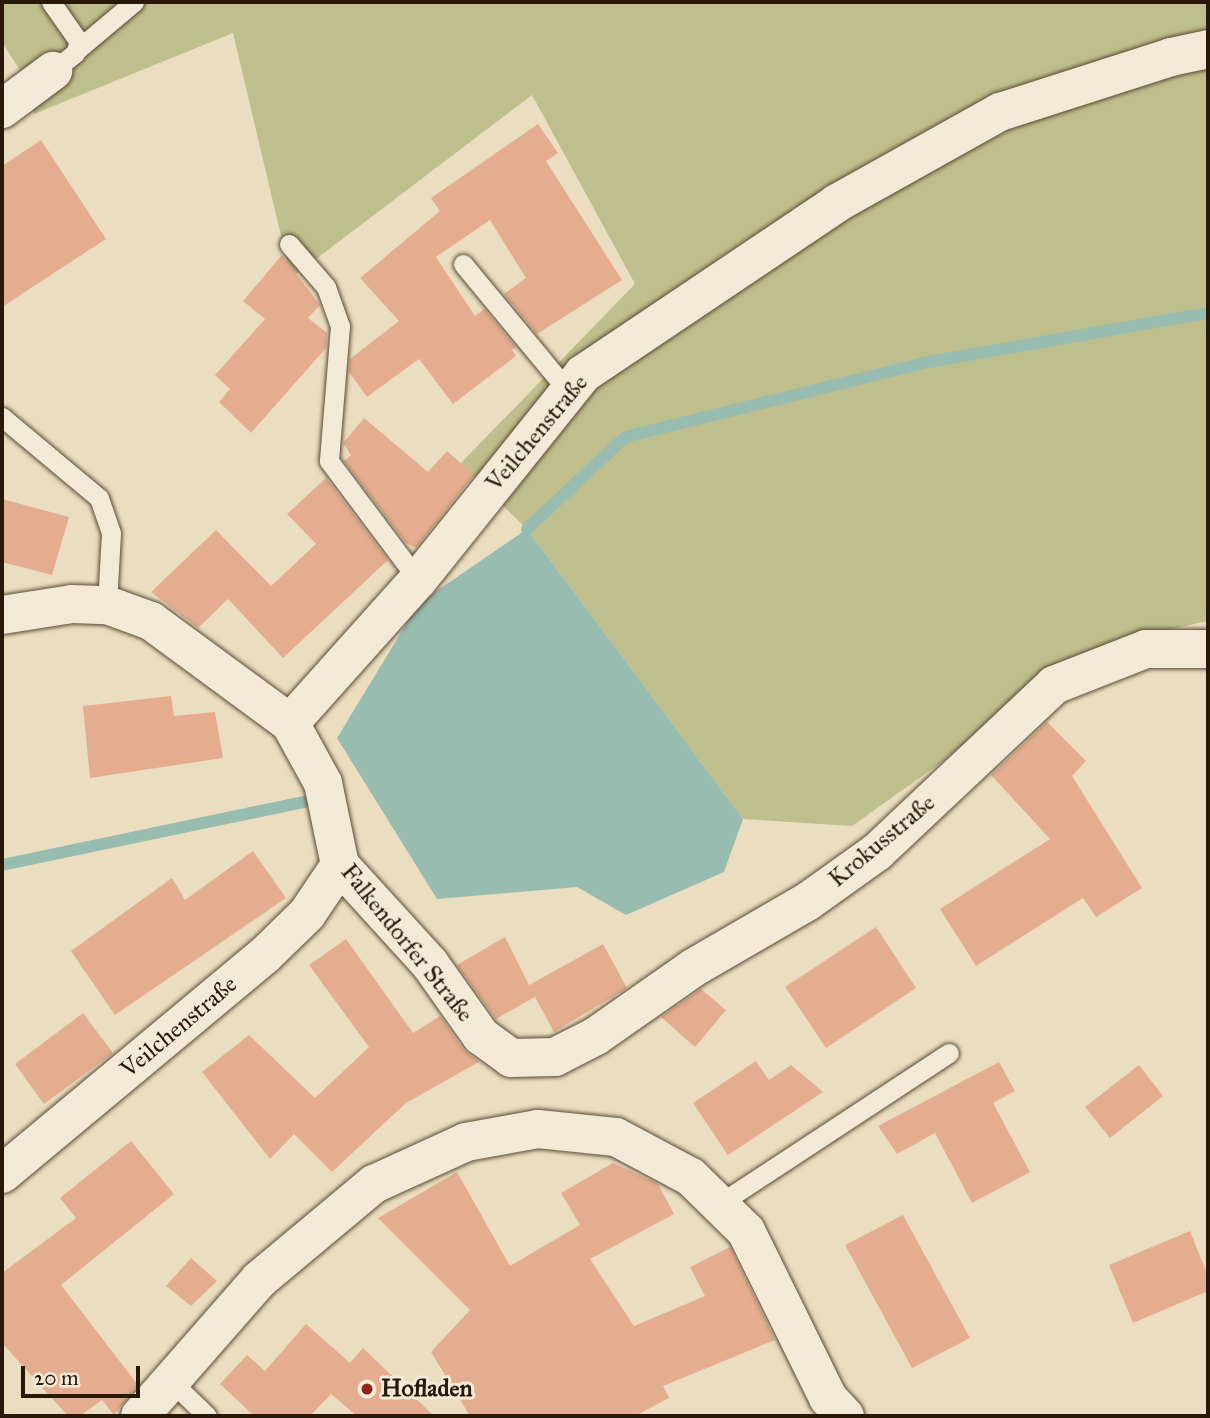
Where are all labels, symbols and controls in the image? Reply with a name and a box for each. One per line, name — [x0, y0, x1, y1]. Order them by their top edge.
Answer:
street label: Veilchenstraße — [480, 369, 594, 497]
street label: Krokusstraße — [823, 788, 941, 894]
street label: Falkendorfer Straße — [335, 858, 479, 1028]
street label: Veilchenstraße — [115, 970, 243, 1084]
scale bar — [24, 1352, 144, 1396]
text: 20 m — [34, 1365, 79, 1391]
place label: Hofladen — [381, 1375, 472, 1403]
marker: Hofladen — [359, 1381, 375, 1397]

